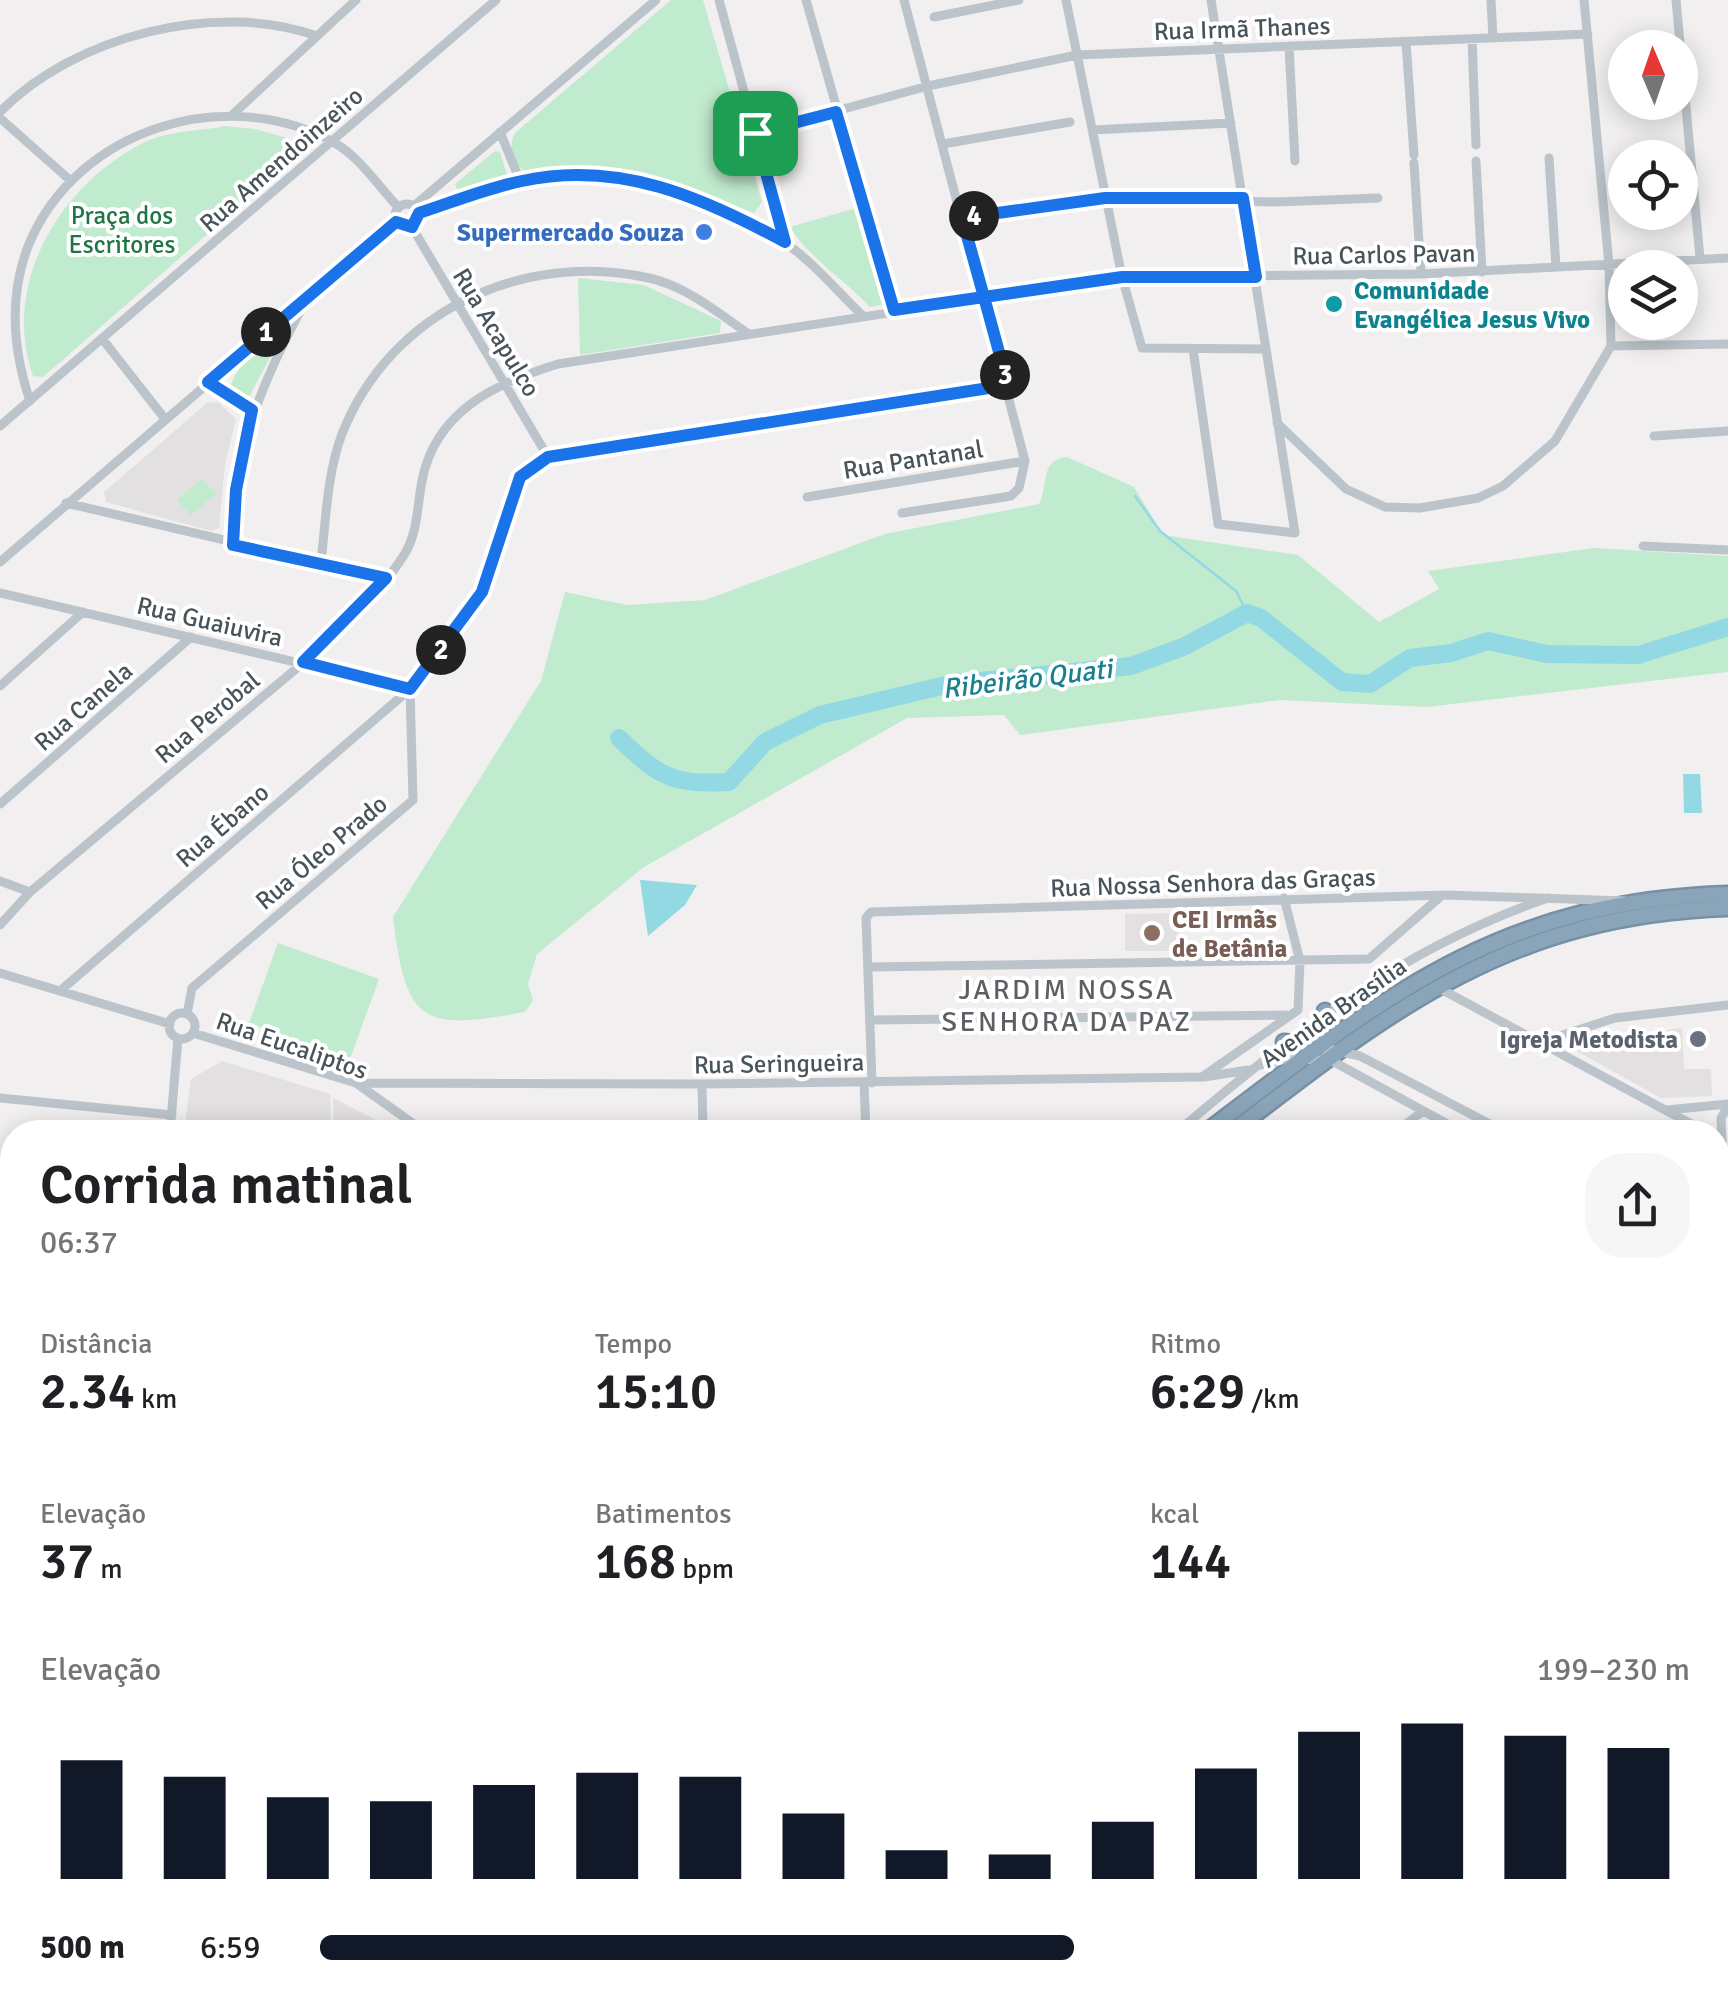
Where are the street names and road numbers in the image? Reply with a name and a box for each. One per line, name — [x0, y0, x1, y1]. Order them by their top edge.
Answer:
street label: Rua Irmã Thanes — [1153, 10, 1331, 47]
street label: Rua Amendoinzeiro — [193, 80, 369, 239]
street label: Rua Carlos Pavan — [1292, 237, 1476, 272]
street label: Rua Acapulco — [446, 262, 547, 402]
street label: Rua Pantanal — [841, 433, 985, 486]
street label: Rua Guaiuvira — [134, 590, 286, 653]
street label: Rua Canela — [28, 655, 139, 757]
street label: Rua Perobal — [149, 665, 266, 770]
street label: Rua Ébano — [170, 777, 275, 874]
street label: Rua Óleo Prado — [249, 788, 394, 916]
street label: Rua Nossa Senhora das Graças — [1050, 861, 1376, 904]
street label: Avenida Brasília — [1254, 951, 1412, 1074]
street label: Rua Eucaliptos — [212, 1005, 372, 1086]
street label: Rua Seringueira — [693, 1047, 865, 1080]

